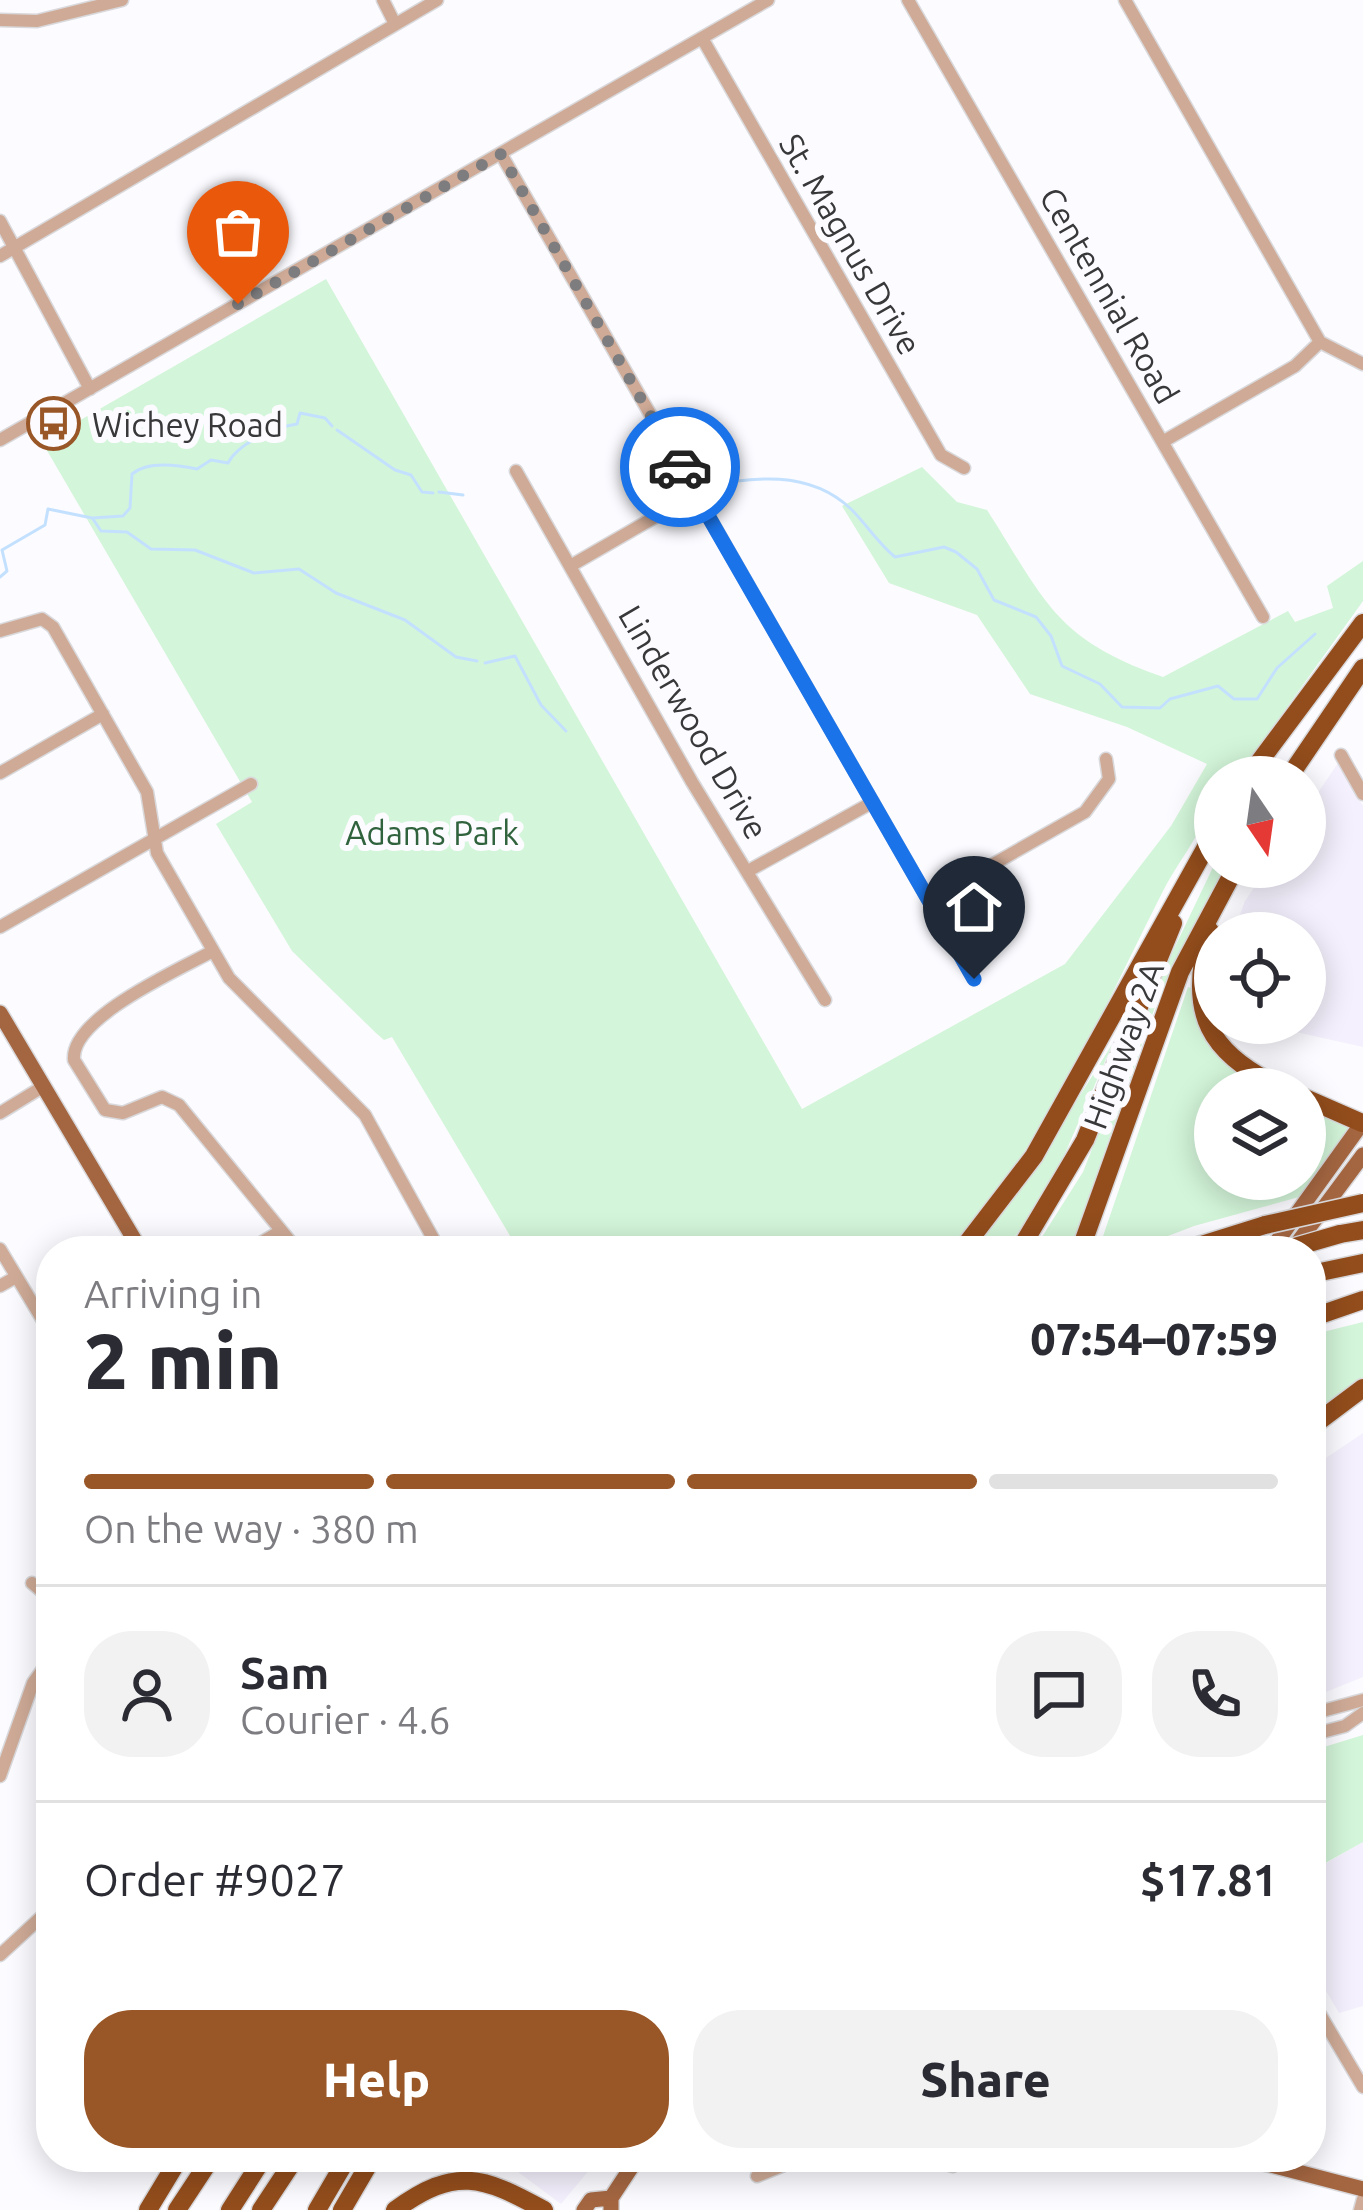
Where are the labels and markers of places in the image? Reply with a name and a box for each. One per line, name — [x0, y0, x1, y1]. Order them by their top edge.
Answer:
pin — [187, 181, 289, 304]
bus stop icon: Wichey Road — [25, 396, 81, 452]
place label: Wichey Road — [92, 406, 283, 443]
pin — [923, 856, 1025, 979]

